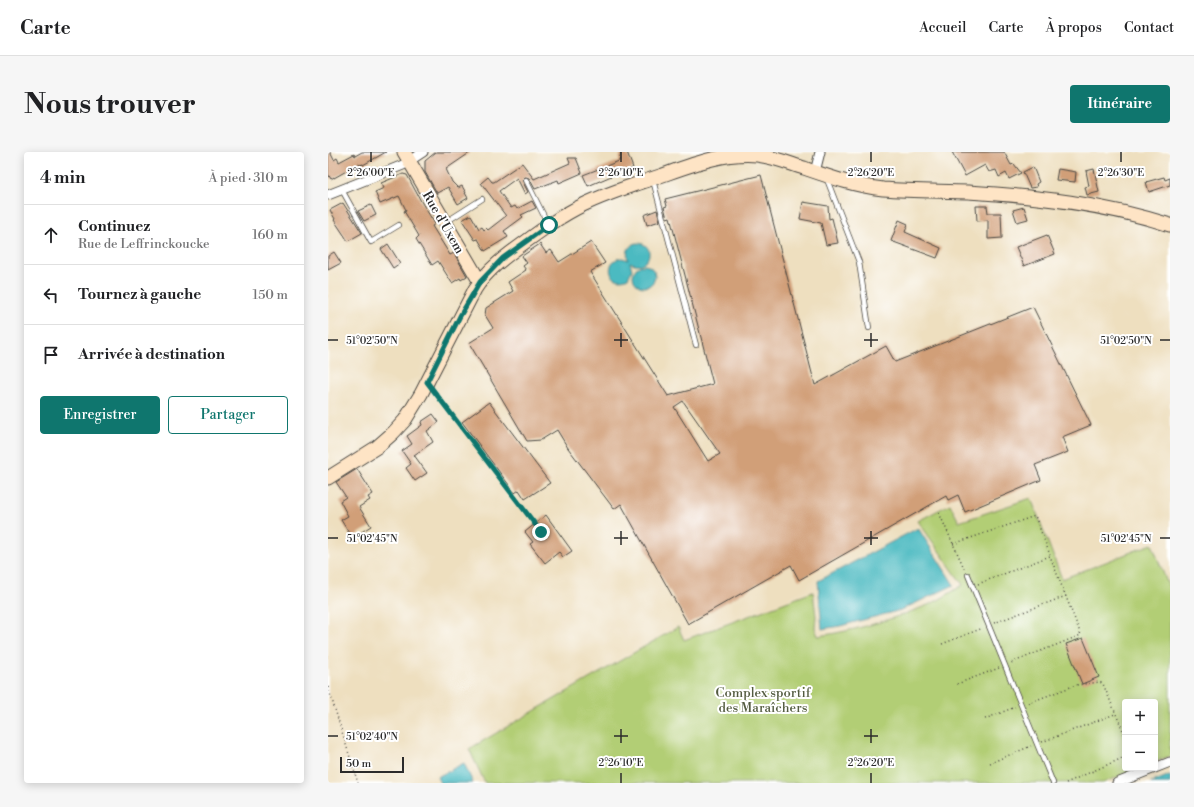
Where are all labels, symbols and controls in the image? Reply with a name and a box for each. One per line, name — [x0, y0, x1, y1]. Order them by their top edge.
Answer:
text: Carte — [20, 16, 71, 40]
text: Accueil — [919, 19, 966, 37]
text: Carte — [988, 19, 1023, 37]
text: À propos — [1045, 19, 1102, 37]
text: Contact — [1124, 19, 1174, 37]
button: Itinéraire — [1070, 85, 1170, 123]
text: Nous trouver — [24, 87, 196, 122]
text: 4 min — [40, 167, 85, 189]
text: 2°26'00"E — [347, 167, 395, 179]
text: 2°26'10"E — [599, 167, 643, 179]
text: 2°26'20"E — [848, 167, 894, 179]
text: 2°26'30"E — [1098, 167, 1144, 179]
text: À pied · 310 m — [208, 170, 288, 186]
street label: Rue d'Uxem — [419, 188, 468, 257]
route start — [540, 216, 558, 234]
text: Continuez — [78, 217, 150, 236]
icon: ahead — [40, 224, 62, 246]
text: 160 m — [252, 227, 288, 243]
text: Rue de Leffrinckoucke — [78, 236, 209, 252]
icon: left — [40, 284, 62, 306]
text: Tournez à gauche — [78, 285, 201, 304]
text: 150 m — [253, 287, 288, 303]
text: 51°02'50"N — [346, 335, 398, 347]
text: 51°02'50"N — [1100, 335, 1152, 347]
icon: arrive — [40, 344, 62, 366]
text: Arrivée à destination — [78, 345, 225, 364]
button: Enregistrer — [40, 396, 160, 434]
button: Partager — [168, 396, 288, 434]
route end — [532, 523, 550, 541]
text: 51°02'45"N — [347, 533, 398, 545]
text: 51°02'45"N — [1101, 533, 1152, 545]
park label: Complex sportif des Maraîchers — [716, 685, 812, 716]
map controls — [1122, 699, 1158, 771]
button: + — [1122, 699, 1158, 735]
text: 51°02'40"N — [346, 731, 398, 743]
button: − — [1122, 735, 1158, 771]
scale bar — [340, 755, 404, 774]
text: 50 m — [346, 757, 371, 771]
text: 2°26'10"E — [599, 757, 643, 769]
text: 2°26'20"E — [848, 757, 894, 769]

